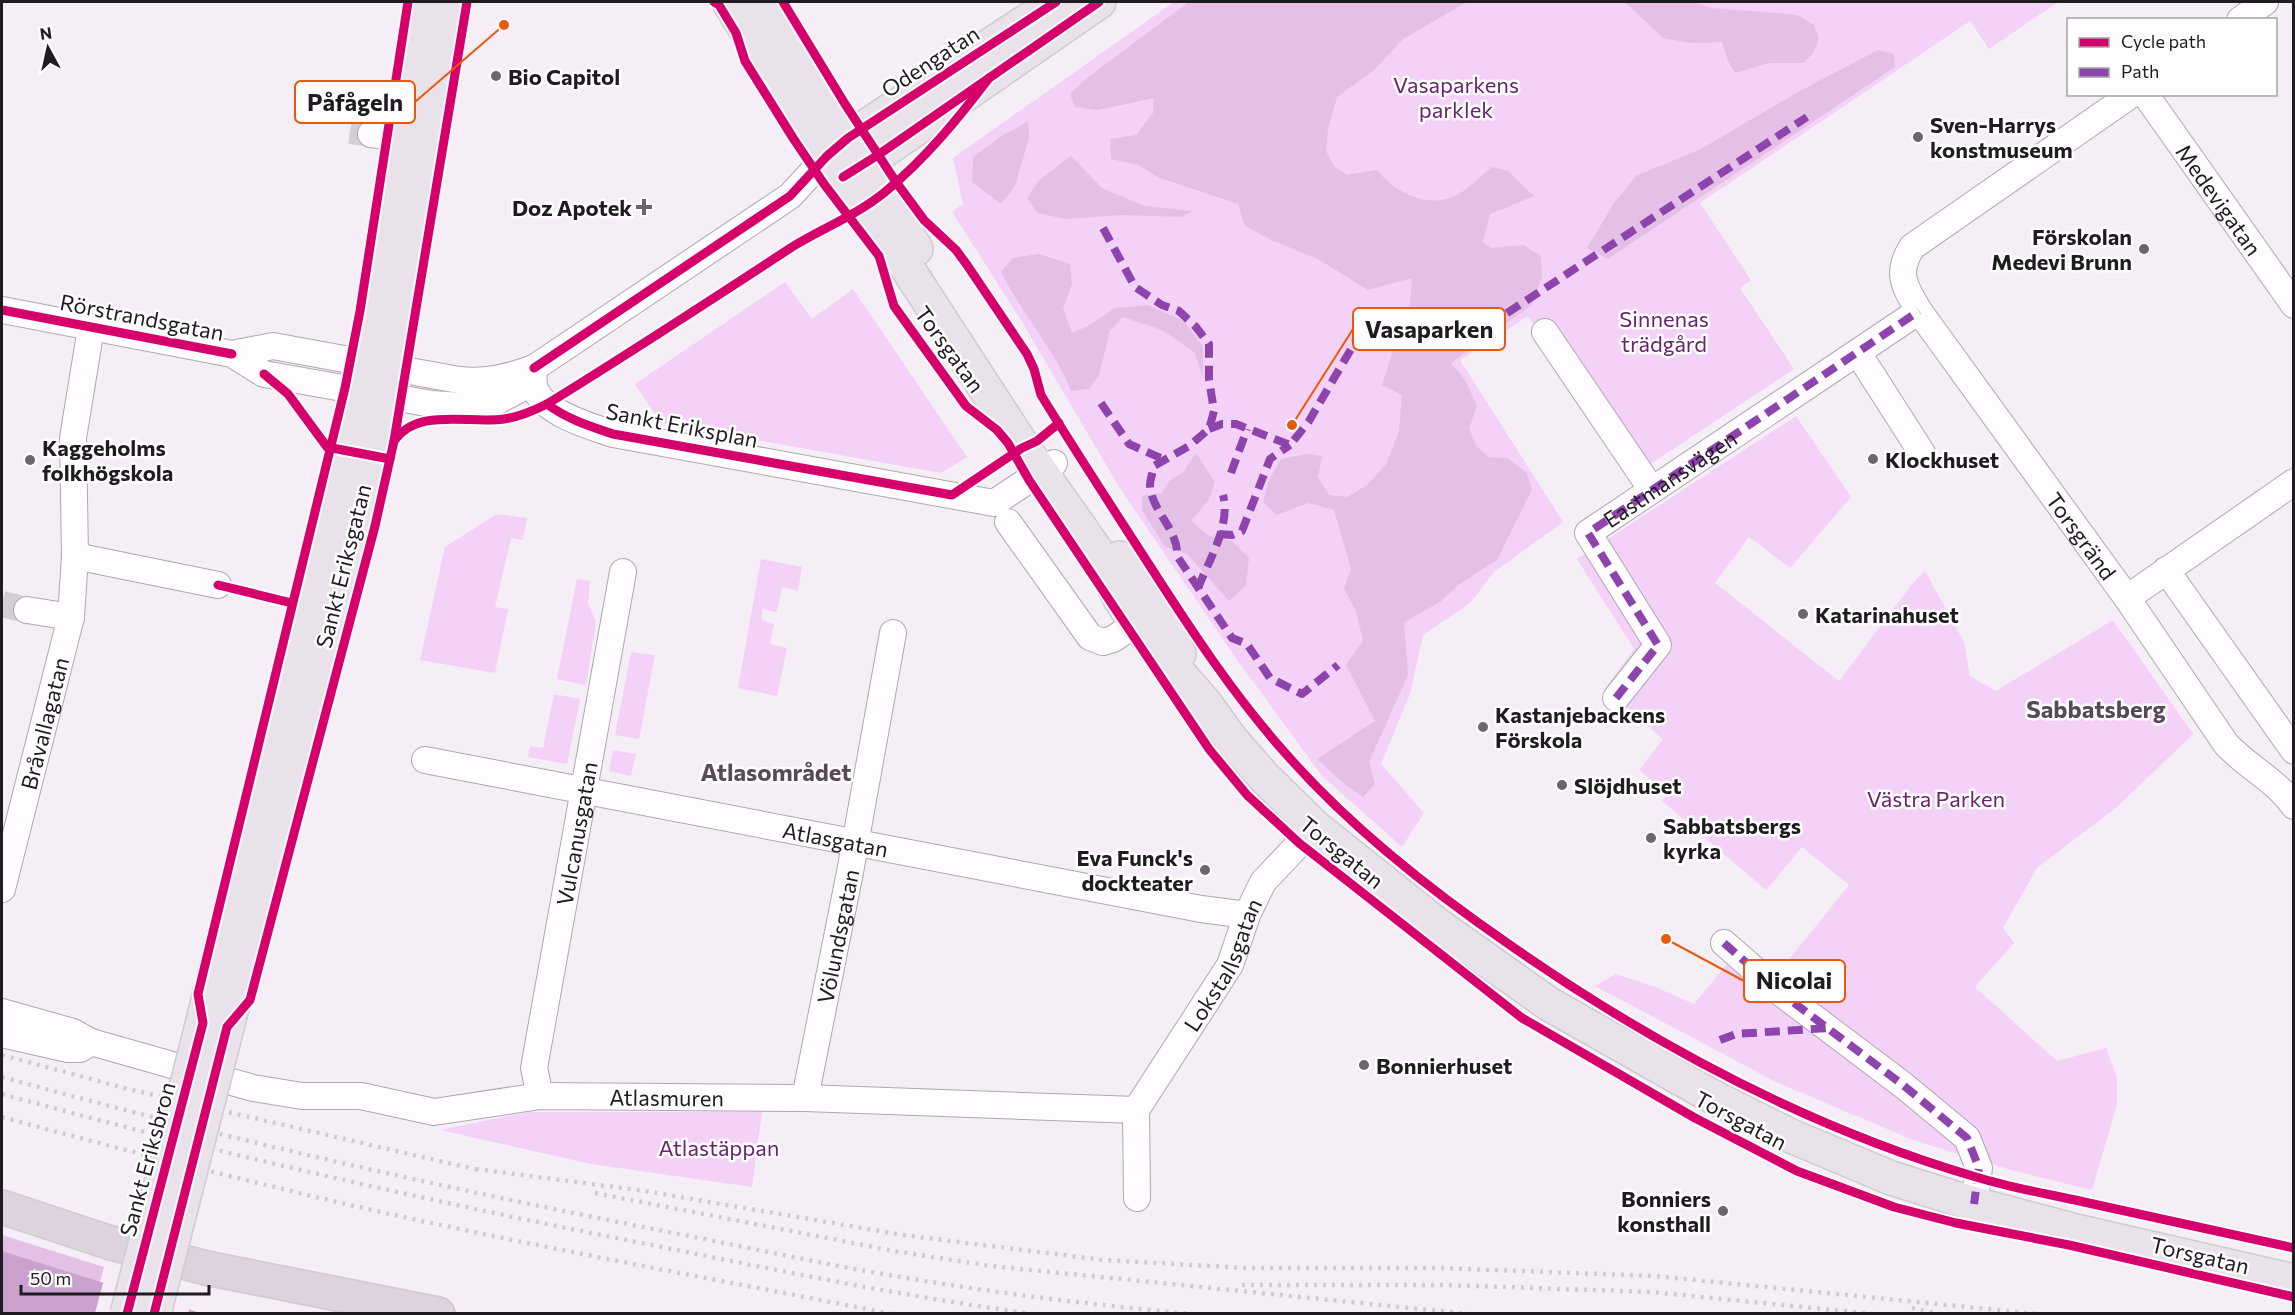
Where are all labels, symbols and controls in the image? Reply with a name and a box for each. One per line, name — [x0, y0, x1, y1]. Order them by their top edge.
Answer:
north arrow — [18, 18, 78, 78]
legend — [2067, 18, 2277, 96]
street label: Odengatan — [876, 19, 984, 103]
text: N — [39, 22, 53, 43]
text: Cycle path — [2121, 30, 2206, 52]
text: Path — [2121, 60, 2159, 82]
place label: Bio Capitol — [508, 63, 620, 90]
marker: Bio Capitol — [489, 69, 503, 83]
park label: Vasaparkens parklek — [1393, 71, 1519, 123]
callout: Påfågeln — [295, 81, 415, 123]
text: Påfågeln — [307, 87, 403, 116]
place label: Sven-Harrys konstmuseum — [1930, 111, 2073, 163]
marker: Sven-Harrys konstmuseum — [1911, 130, 1925, 144]
street label: Medevigatan — [2171, 138, 2268, 260]
place label: Doz Apotek — [512, 194, 632, 221]
marker: Doz Apotek — [637, 200, 651, 214]
place label: Förskolan Medevi Brunn — [1991, 223, 2132, 275]
marker: Förskolan Medevi Brunn — [2137, 242, 2151, 256]
street label: Rörstrandsgatan — [58, 288, 226, 346]
street label: Torsgatan — [910, 300, 990, 398]
park label: Sinnenas trädgård — [1619, 305, 1709, 357]
callout: Vasaparken — [1353, 308, 1505, 350]
text: Vasaparken — [1365, 314, 1493, 343]
street label: Sankt Eriksplan — [604, 397, 760, 453]
street label: Eastmansvägen — [1598, 424, 1742, 533]
place label: Kaggeholms folkhögskola — [42, 434, 173, 486]
place label: Klockhuset — [1885, 446, 1999, 473]
marker: Klockhuset — [1866, 452, 1880, 466]
marker: Kaggeholms folkhögskola — [23, 453, 37, 467]
street label: Sankt Eriksgatan — [310, 481, 376, 651]
street label: Torsgränd — [2041, 487, 2122, 585]
place label: Katarinahuset — [1815, 601, 1959, 628]
marker: Katarinahuset — [1796, 607, 1810, 621]
street label: Bråvallagatan — [14, 654, 74, 792]
district label: Sabbatsberg — [2026, 694, 2166, 723]
place label: Kastanjebackens Förskola — [1495, 701, 1665, 753]
marker: Kastanjebackens Förskola — [1476, 720, 1490, 734]
district label: Atlasområdet — [701, 757, 851, 786]
street label: Vulcanusgatan — [550, 759, 602, 907]
place label: Slöjdhuset — [1574, 772, 1682, 799]
marker: Slöjdhuset — [1555, 778, 1569, 792]
park label: Västra Parken — [1867, 785, 2005, 812]
street label: Torsgatan — [1295, 810, 1389, 894]
place label: Sabbatsbergs kyrka — [1663, 812, 1801, 864]
street label: Atlasgatan — [780, 815, 891, 862]
marker: Sabbatsbergs kyrka — [1644, 831, 1658, 845]
place label: Eva Funck's dockteater — [1077, 844, 1193, 896]
marker: Eva Funck's dockteater — [1198, 863, 1212, 877]
street label: Völundsgatan — [811, 867, 864, 1006]
street label: Lokstallsgatan — [1177, 894, 1267, 1036]
callout: Nicolai — [1744, 960, 1845, 1002]
text: Nicolai — [1756, 965, 1832, 994]
place label: Bonnierhuset — [1376, 1052, 1512, 1079]
marker: Bonnierhuset — [1357, 1058, 1371, 1072]
street label: Sankt Eriksbron — [113, 1079, 181, 1239]
street label: Atlasmuren — [609, 1083, 724, 1111]
street label: Torsgatan — [1690, 1085, 1792, 1155]
park label: Atlastäppan — [659, 1134, 779, 1161]
place label: Bonniers konsthall — [1617, 1185, 1711, 1237]
marker: Bonniers konsthall — [1716, 1204, 1730, 1218]
street label: Torsgatan — [2148, 1231, 2252, 1279]
scale bar — [21, 1258, 208, 1296]
text: 50 m — [30, 1267, 71, 1289]

